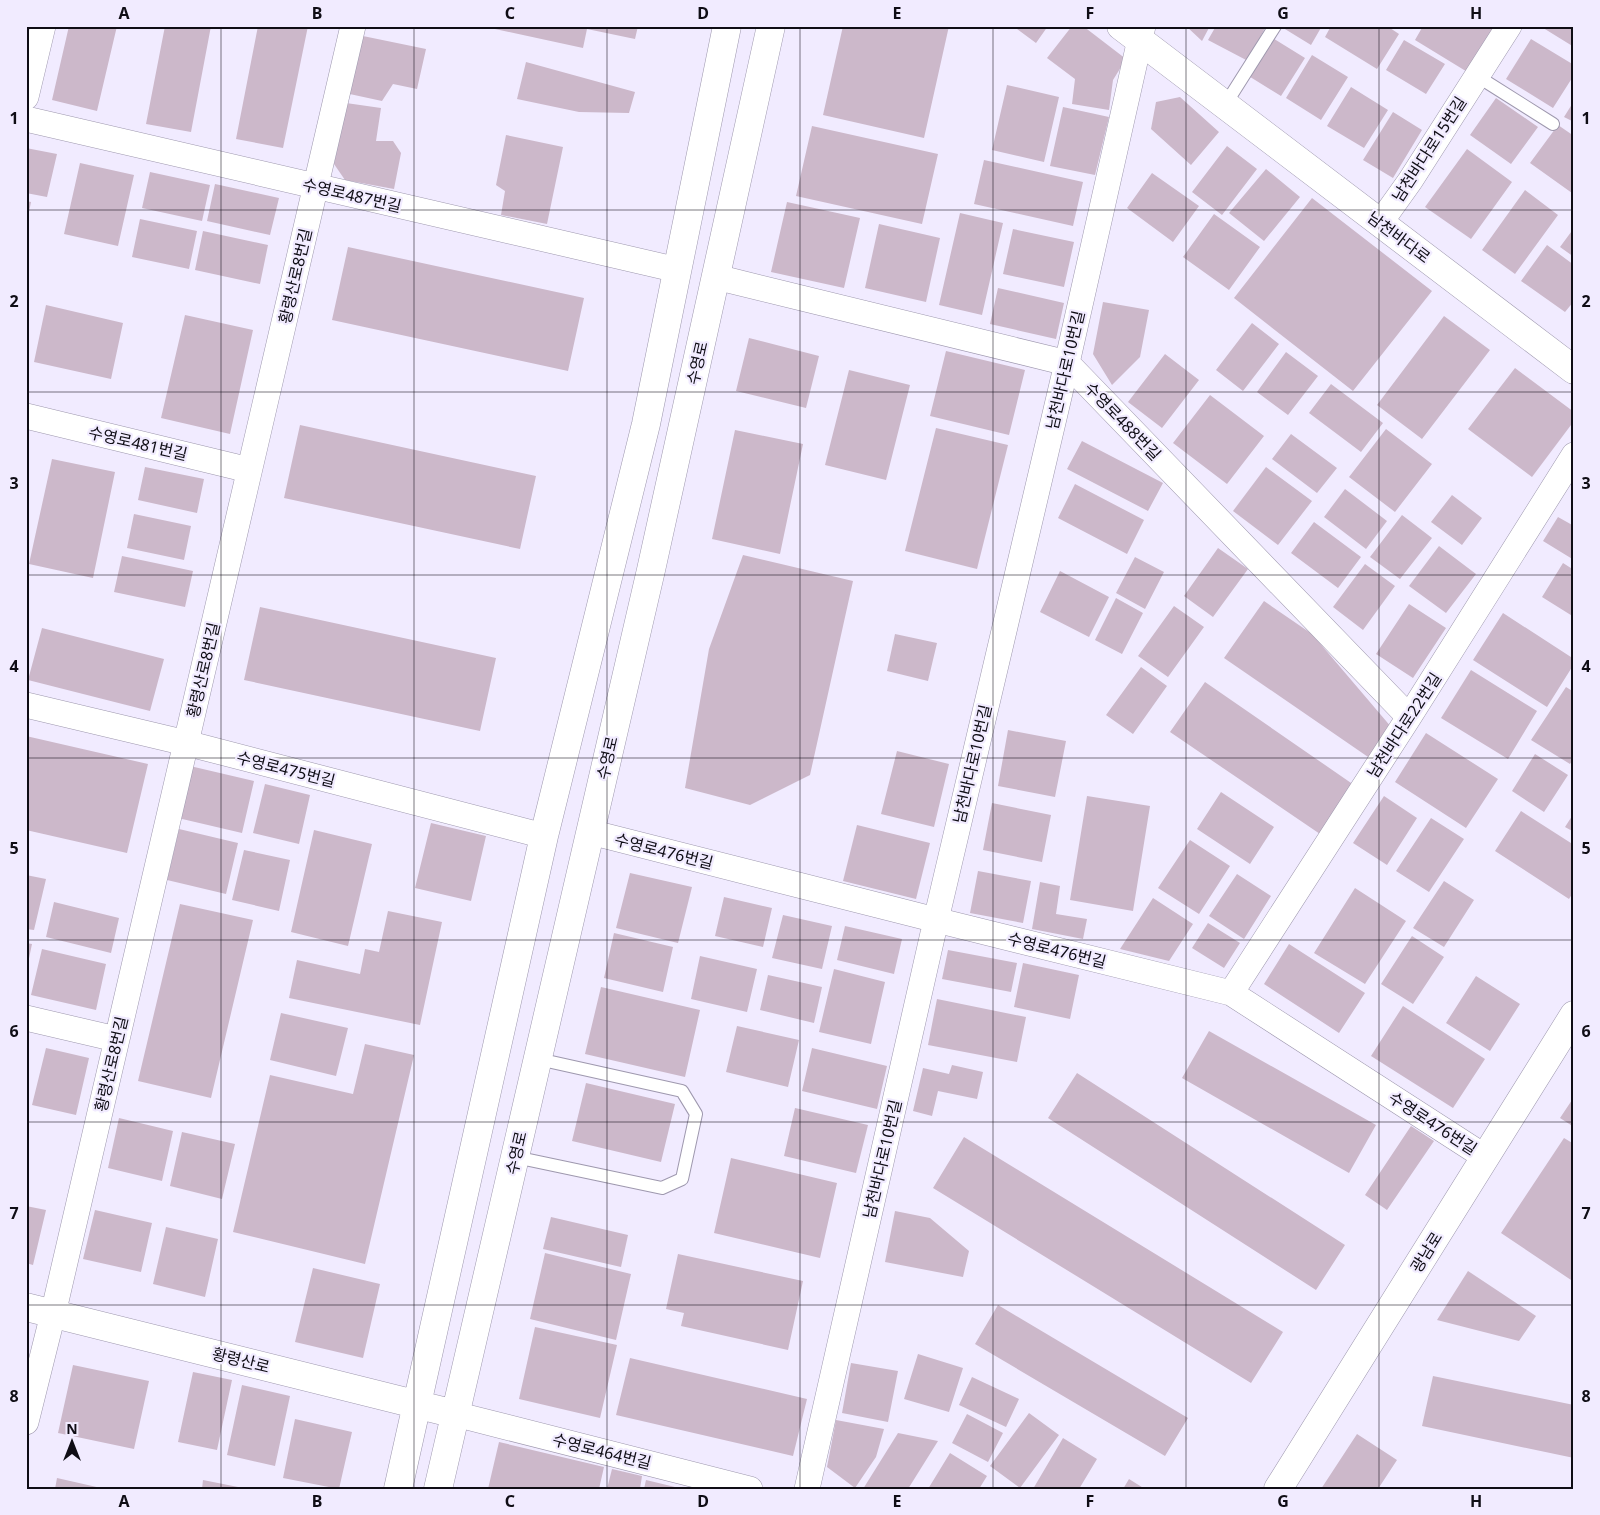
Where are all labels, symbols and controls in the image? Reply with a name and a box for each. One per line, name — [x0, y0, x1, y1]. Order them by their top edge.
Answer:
text: A — [118, 2, 130, 24]
text: B — [312, 2, 322, 24]
text: C — [505, 2, 515, 24]
text: D — [697, 2, 709, 24]
text: E — [893, 2, 902, 24]
text: F — [1086, 2, 1094, 24]
text: G — [1277, 2, 1289, 24]
text: H — [1470, 2, 1482, 24]
street label: 남천바다로15번길 — [1387, 92, 1471, 206]
text: 1 — [9, 107, 19, 129]
text: 1 — [1581, 107, 1591, 129]
street label: 수영로487번길 — [300, 173, 404, 217]
street label: 남천바다로 — [1363, 206, 1435, 268]
street label: 황령산로8번길 — [273, 226, 317, 326]
text: 2 — [9, 290, 19, 312]
text: 2 — [1581, 290, 1591, 312]
street label: 남천바다로10번길 — [1041, 308, 1089, 432]
street label: 수영로 — [681, 339, 713, 387]
street label: 수영로488번길 — [1080, 377, 1166, 465]
street label: 수영로481번길 — [86, 421, 190, 465]
text: 3 — [9, 472, 19, 494]
text: 3 — [1581, 472, 1591, 494]
street label: 황령산로8번길 — [181, 620, 225, 720]
text: 4 — [9, 655, 19, 677]
text: 4 — [1581, 655, 1591, 677]
street label: 남천바다로22번길 — [1362, 668, 1446, 782]
street label: 남천바다로10번길 — [948, 702, 996, 826]
street label: 수영로 — [591, 734, 623, 782]
street label: 수영로475번길 — [234, 746, 338, 792]
street label: 수영로476번길 — [612, 828, 716, 874]
text: 5 — [9, 837, 19, 859]
text: 5 — [1581, 837, 1591, 859]
street label: 수영로476번길 — [1005, 927, 1109, 973]
street label: 황령산로8번길 — [89, 1014, 133, 1114]
text: 6 — [9, 1020, 19, 1042]
text: 6 — [1581, 1020, 1591, 1042]
street label: 수영로476번길 — [1385, 1086, 1481, 1160]
street label: 남천바다로10번길 — [858, 1097, 906, 1221]
street label: 수영로 — [500, 1129, 532, 1177]
text: 7 — [9, 1202, 19, 1224]
text: 7 — [1581, 1202, 1591, 1224]
street label: 광남로 — [1405, 1227, 1447, 1277]
street label: 황령산로 — [210, 1342, 272, 1378]
text: 8 — [9, 1385, 19, 1407]
text: 8 — [1581, 1385, 1591, 1407]
north arrow — [48, 1418, 98, 1468]
text: N — [66, 1419, 78, 1438]
street label: 수영로464번길 — [550, 1428, 654, 1474]
text: A — [118, 1490, 130, 1512]
text: B — [312, 1490, 322, 1512]
text: C — [505, 1490, 515, 1512]
text: D — [697, 1490, 709, 1512]
text: E — [893, 1490, 902, 1512]
text: F — [1086, 1490, 1094, 1512]
text: G — [1277, 1490, 1289, 1512]
text: H — [1470, 1490, 1482, 1512]

